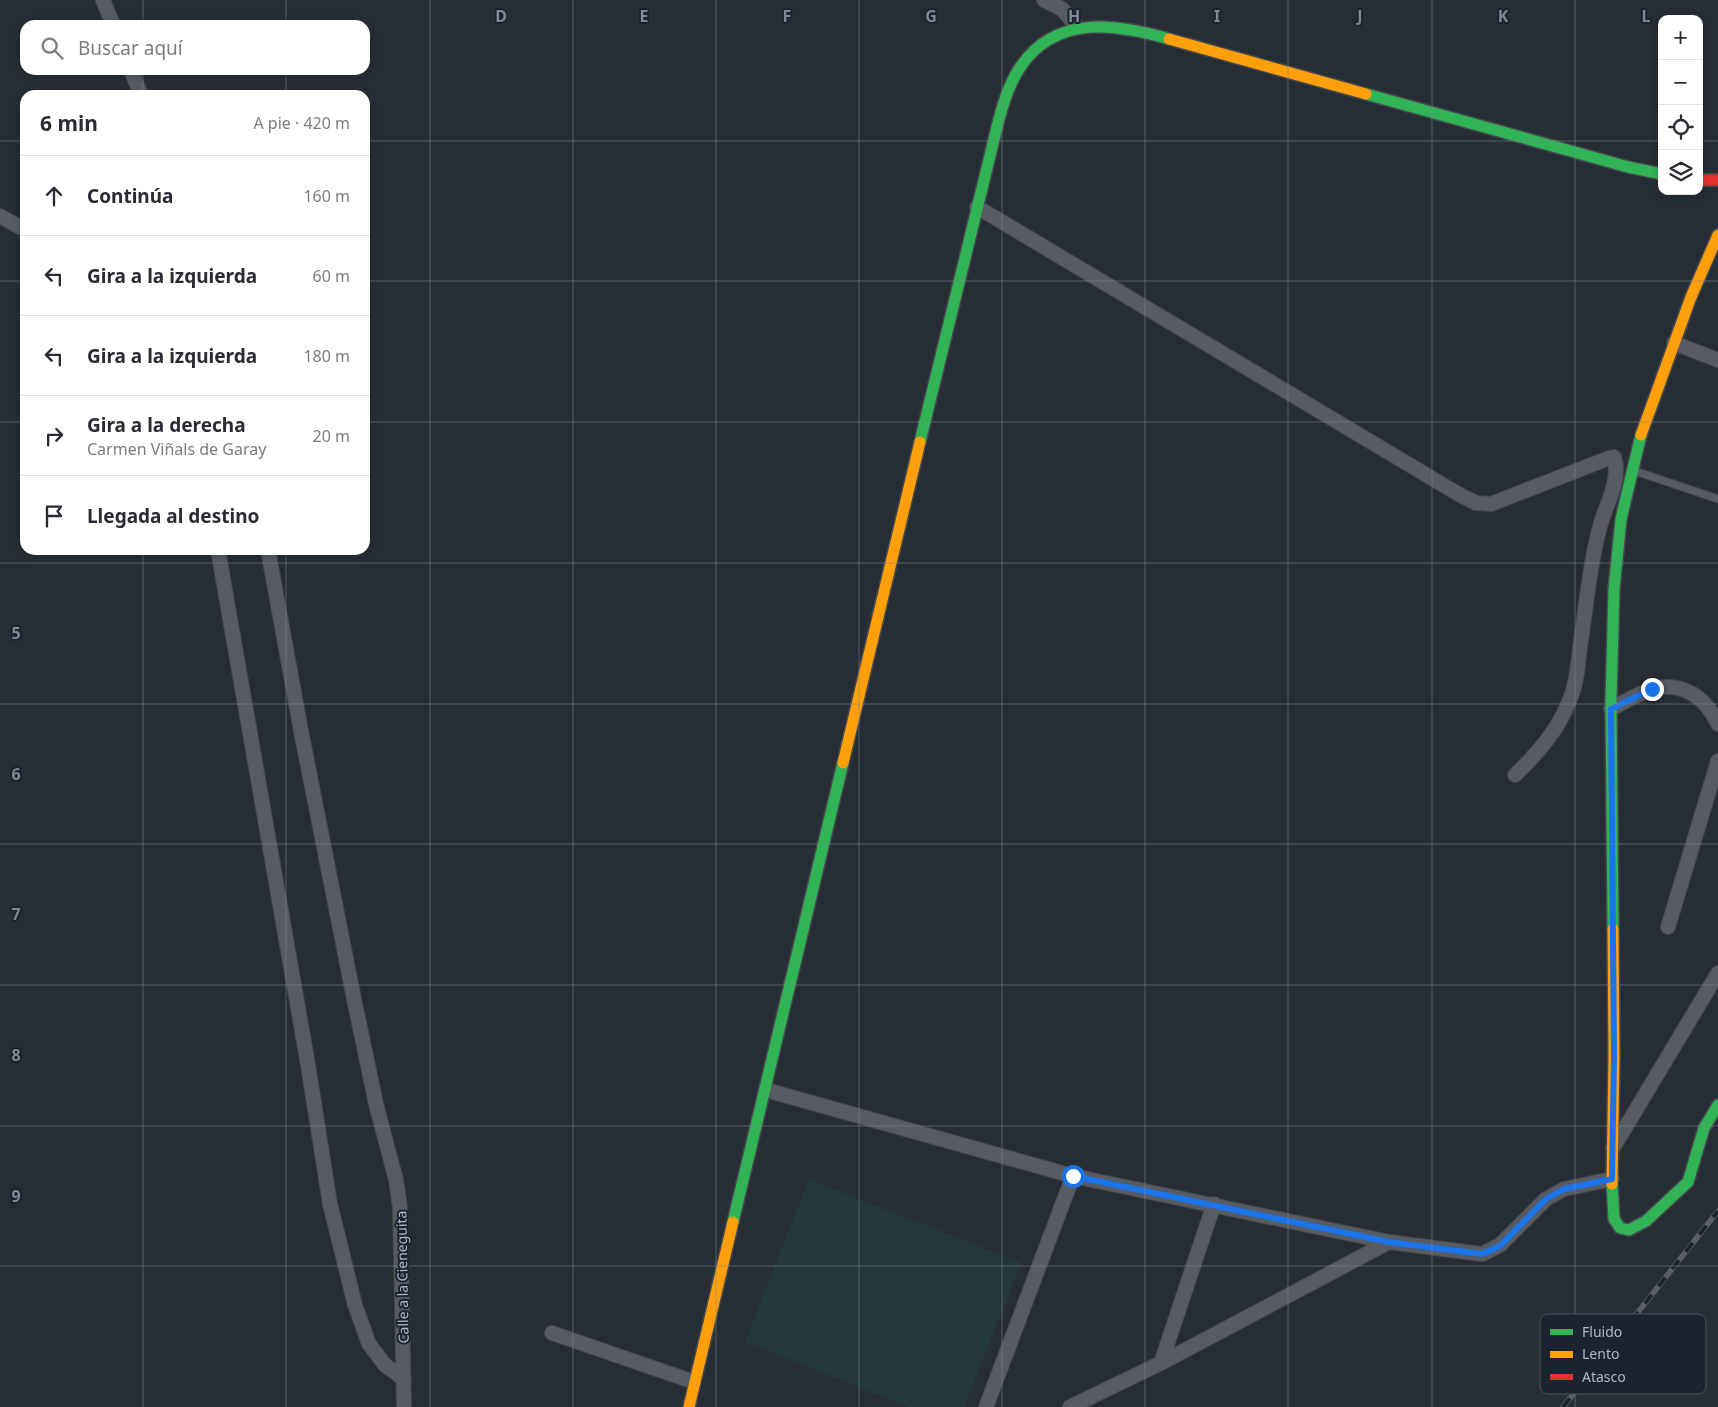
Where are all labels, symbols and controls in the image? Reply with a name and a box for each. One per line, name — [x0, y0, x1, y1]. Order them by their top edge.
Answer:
text: D — [495, 5, 507, 27]
text: E — [640, 5, 649, 27]
text: F — [783, 5, 791, 27]
text: G — [925, 5, 937, 27]
text: H — [1068, 5, 1080, 27]
text: I — [1214, 5, 1220, 27]
text: J — [1355, 5, 1363, 27]
text: K — [1498, 5, 1509, 27]
text: L — [1642, 5, 1651, 27]
map controls — [1658, 15, 1703, 195]
button: + — [1658, 15, 1703, 60]
search box — [20, 20, 370, 75]
icon: search — [38, 34, 66, 62]
text: Buscar aquí — [78, 35, 183, 61]
button: − — [1658, 60, 1703, 105]
button: locate — [1658, 105, 1703, 150]
text: 6 min — [40, 109, 98, 137]
text: A pie · 420 m — [253, 112, 350, 134]
button: layers — [1658, 150, 1703, 195]
icon: ahead — [40, 182, 68, 210]
text: Continúa — [87, 183, 173, 209]
text: 160 m — [303, 185, 350, 207]
icon: left — [40, 262, 68, 290]
text: Gira a la izquierda — [87, 263, 257, 289]
text: 60 m — [313, 265, 350, 287]
icon: left — [40, 342, 68, 370]
text: Gira a la izquierda — [87, 343, 257, 369]
text: 180 m — [303, 345, 350, 367]
text: Gira a la derecha — [87, 412, 246, 438]
icon: right — [40, 422, 68, 450]
text: 20 m — [313, 425, 350, 447]
text: Carmen Viñals de Garay — [87, 438, 266, 460]
icon: arrive — [40, 502, 68, 530]
text: Llegada al destino — [87, 503, 259, 529]
text: 5 — [11, 622, 21, 644]
route end — [1641, 678, 1664, 701]
text: 6 — [11, 763, 21, 785]
text: 7 — [11, 903, 21, 925]
text: 8 — [11, 1044, 21, 1066]
route start — [1062, 1165, 1085, 1188]
text: 9 — [11, 1185, 21, 1207]
street label: Calle a la Cieneguita — [391, 1210, 413, 1344]
legend — [1540, 1314, 1706, 1394]
text: Fluido — [1582, 1322, 1622, 1341]
text: Lento — [1582, 1344, 1619, 1363]
text: Atasco — [1582, 1367, 1626, 1386]

